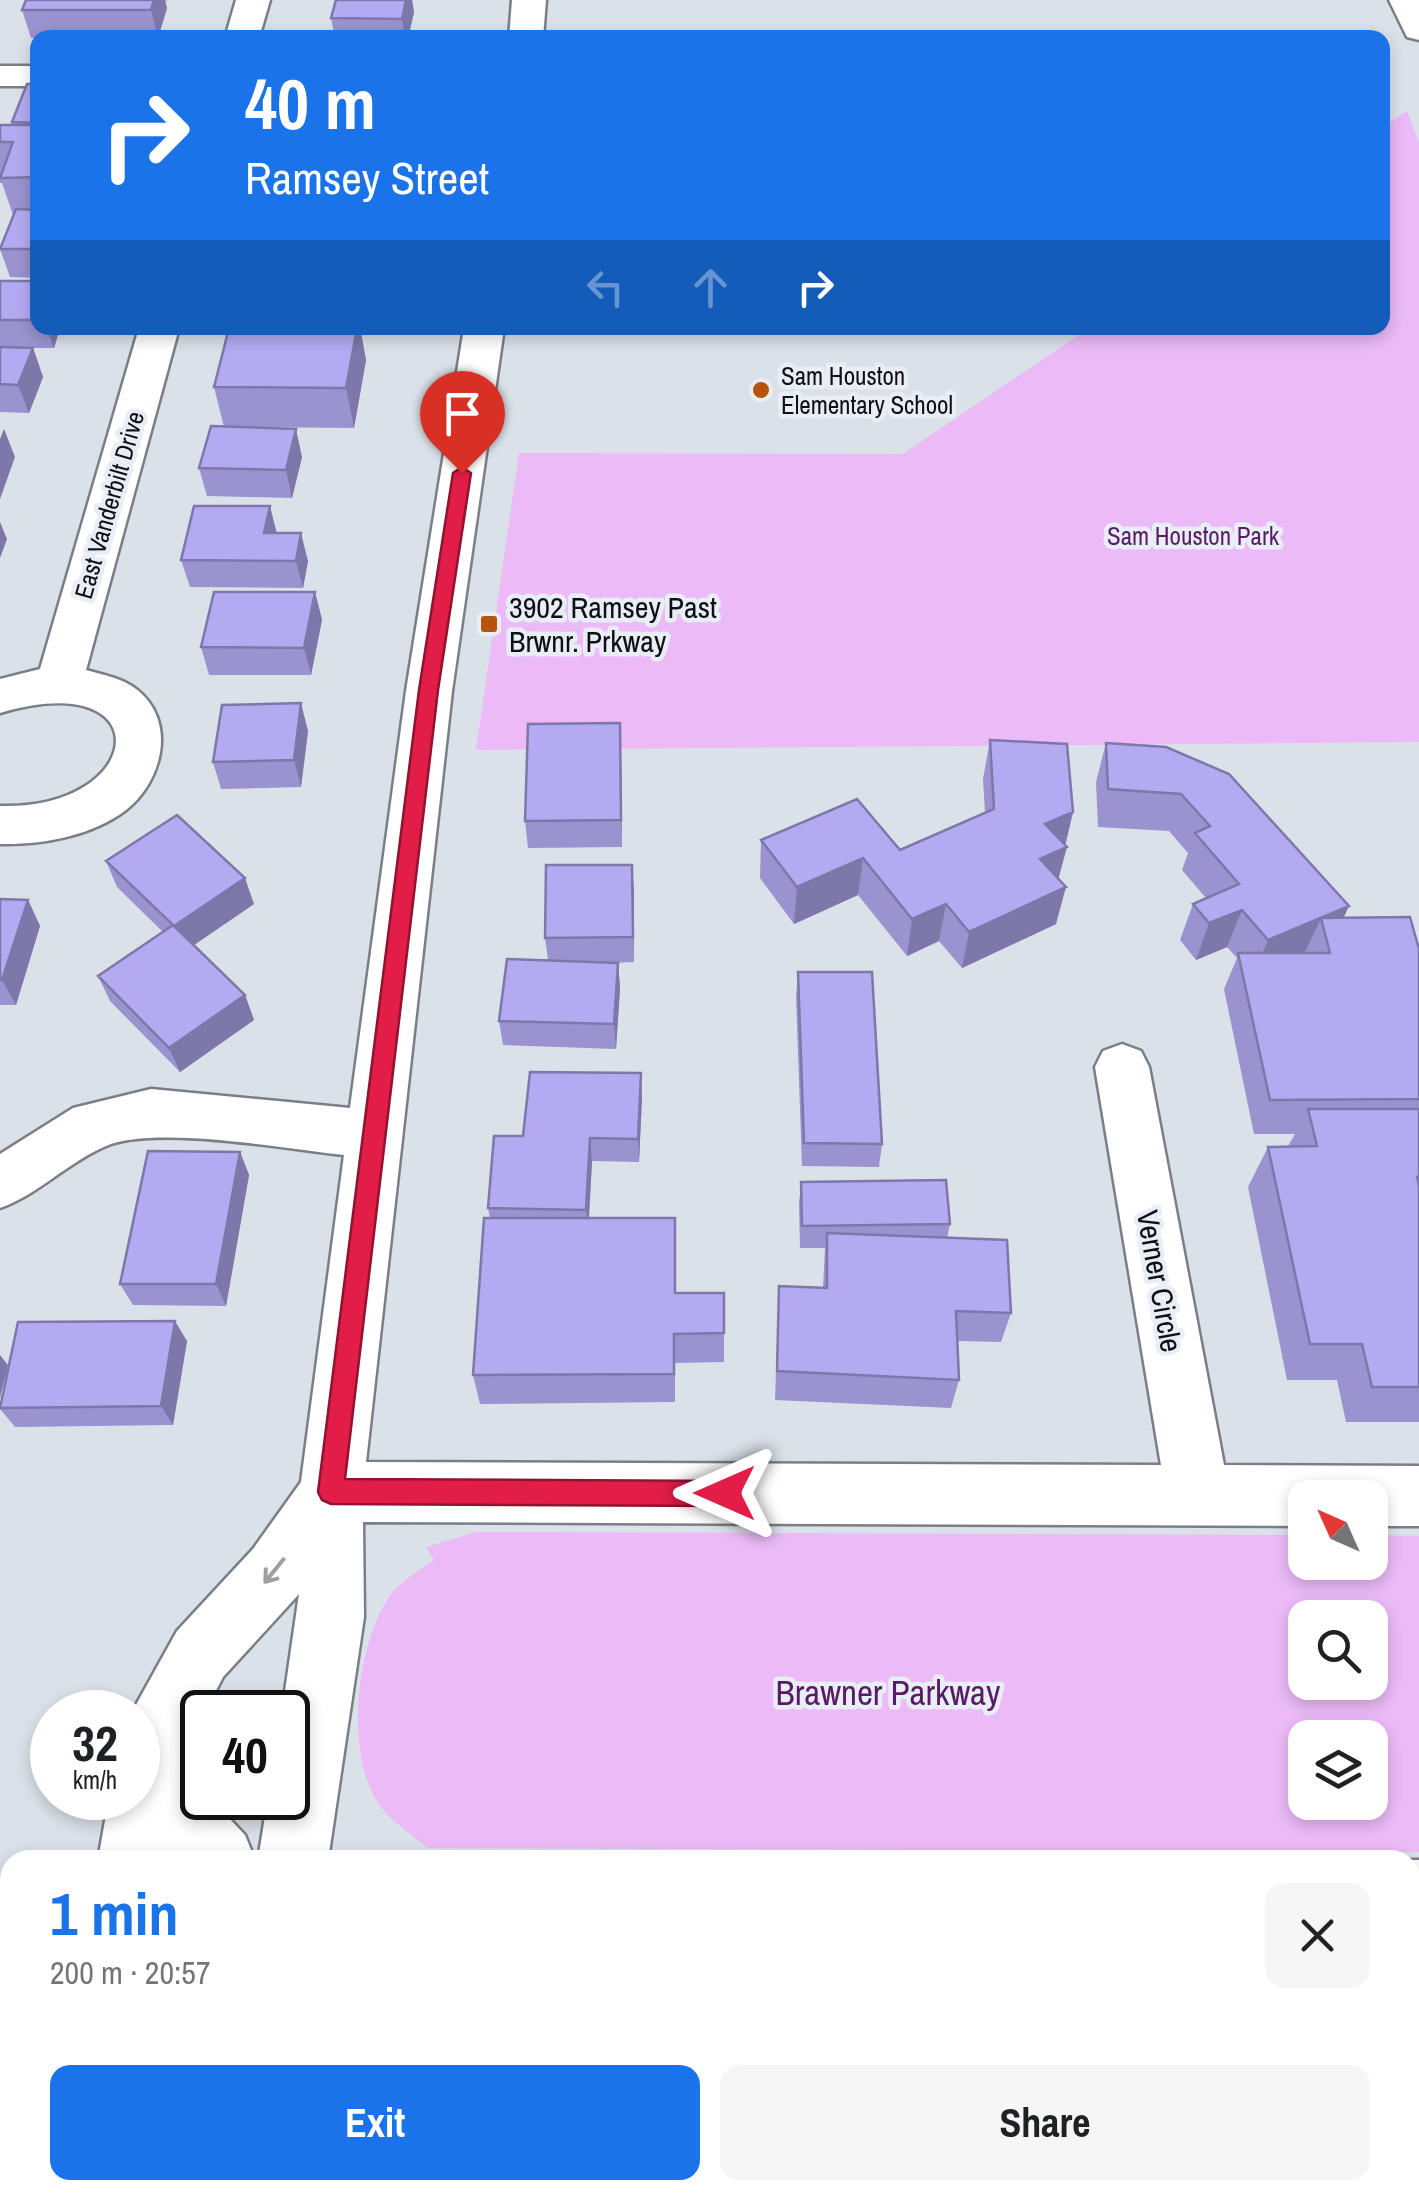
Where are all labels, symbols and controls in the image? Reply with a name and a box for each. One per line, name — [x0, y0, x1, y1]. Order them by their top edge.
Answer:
text: 40 m — [245, 57, 376, 151]
icon: right — [80, 70, 210, 200]
text: Ramsey Street — [245, 147, 489, 208]
icon: left — [578, 260, 633, 315]
icon: ahead — [683, 260, 738, 315]
icon: right — [788, 260, 843, 315]
place label: Sam Houston Elementary School — [781, 359, 953, 422]
pin — [420, 371, 505, 474]
marker: Sam Houston Elementary School — [750, 379, 772, 401]
icon: arrive — [435, 386, 490, 441]
street label: East Vanderbilt Drive — [66, 407, 152, 603]
park label: Sam Houston Park — [1107, 519, 1280, 553]
place label: 3902 Ramsey Past Brwnr. Prkway — [509, 587, 717, 661]
marker: 3902 Ramsey Past Brwnr. Prkway — [478, 613, 500, 635]
street label: Verner Circle — [1128, 1207, 1192, 1355]
position arrow — [673, 1441, 777, 1545]
north arrow — [1288, 1480, 1388, 1580]
map controls — [1288, 1480, 1388, 1820]
one-way arrow — [263, 1557, 285, 1583]
button: search — [1288, 1600, 1388, 1700]
park label: Brawner Parkway — [776, 1669, 1001, 1716]
speed limit sign: 40 — [180, 1690, 310, 1820]
text: 32 — [72, 1709, 118, 1777]
button: layers — [1288, 1720, 1388, 1820]
text: km/h — [73, 1763, 117, 1797]
text: 1 min — [50, 1873, 179, 1954]
button: close — [1265, 1883, 1370, 1988]
text: 200 m · 20:57 — [50, 1951, 210, 1994]
button: Exit — [50, 2065, 700, 2180]
button: Share — [720, 2065, 1370, 2180]

